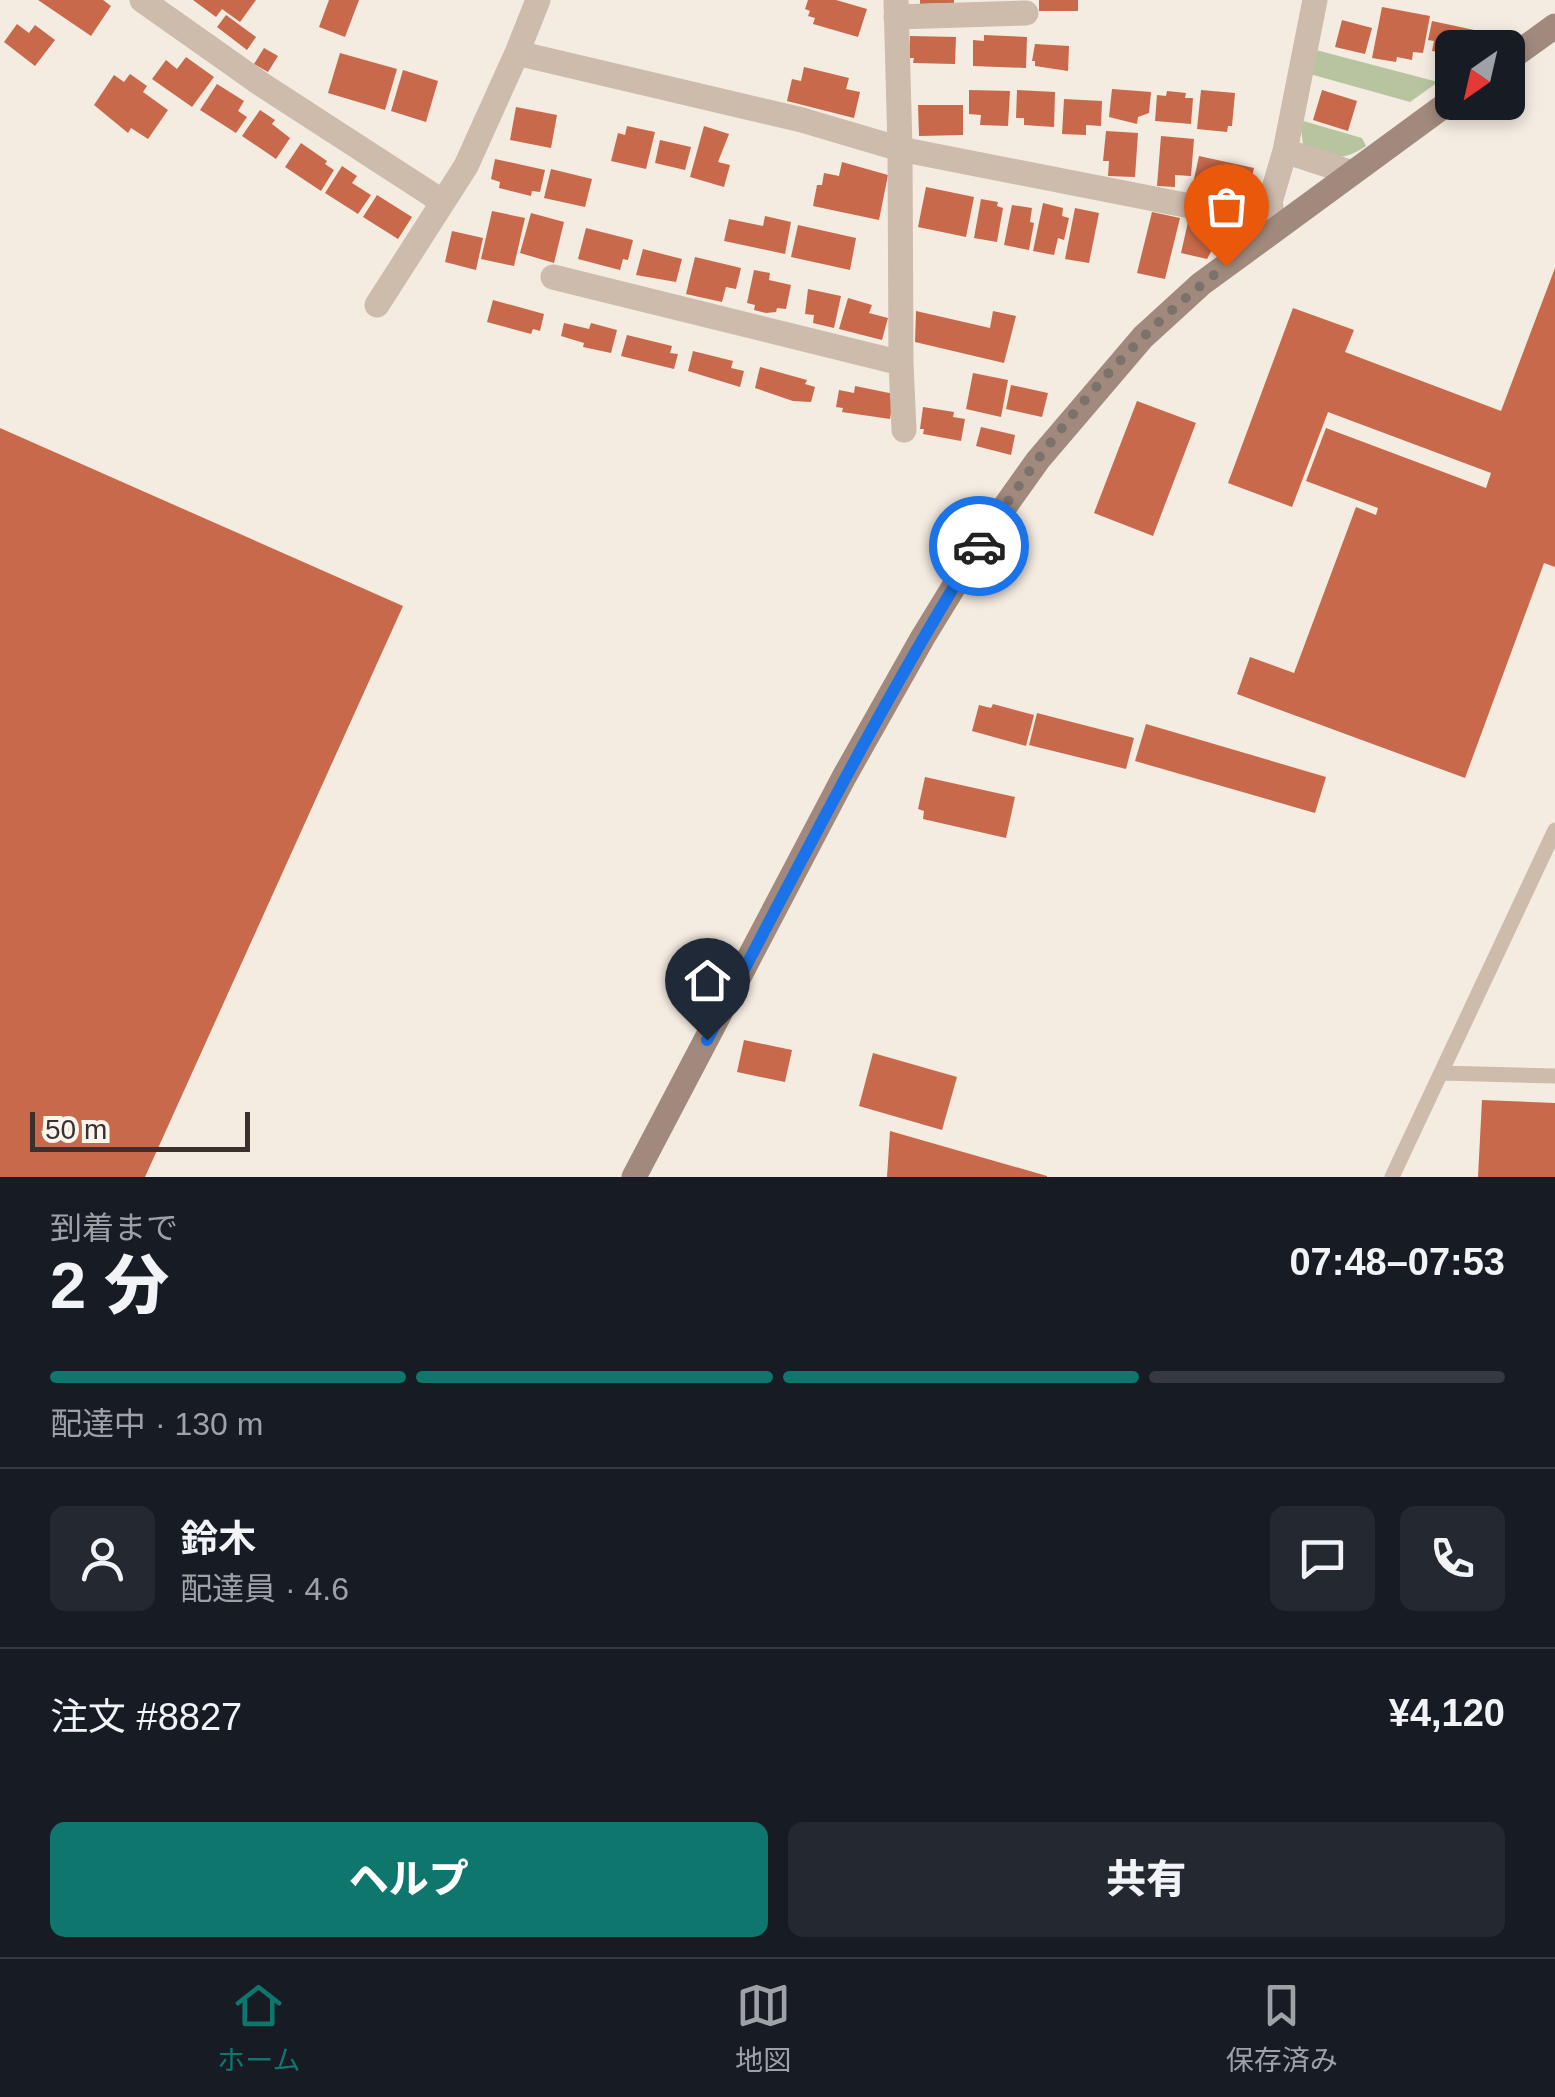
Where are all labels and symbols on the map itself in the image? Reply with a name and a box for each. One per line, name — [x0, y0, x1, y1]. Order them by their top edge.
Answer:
north arrow — [1435, 30, 1525, 120]
pin — [1184, 164, 1269, 267]
courier — [929, 496, 1029, 596]
pin — [665, 938, 750, 1041]
scale bar — [30, 1107, 250, 1152]

